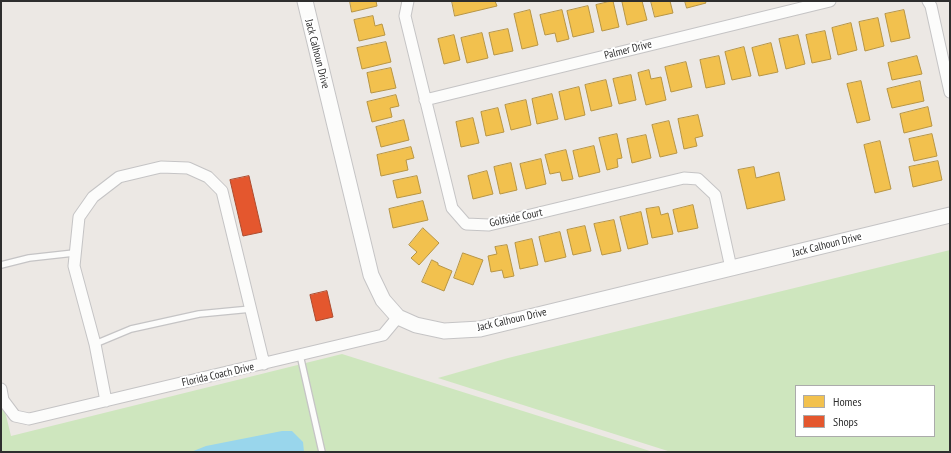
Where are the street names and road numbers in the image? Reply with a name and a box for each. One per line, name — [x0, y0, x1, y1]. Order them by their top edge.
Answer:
street label: Jack Calhoun Drive — [302, 18, 332, 90]
street label: Palmer Drive — [603, 38, 653, 62]
street label: Golfside Court — [488, 206, 544, 230]
street label: Jack Calhoun Drive — [791, 230, 863, 260]
street label: Jack Calhoun Drive — [476, 306, 548, 334]
street label: Florida Coach Drive — [181, 360, 255, 390]

